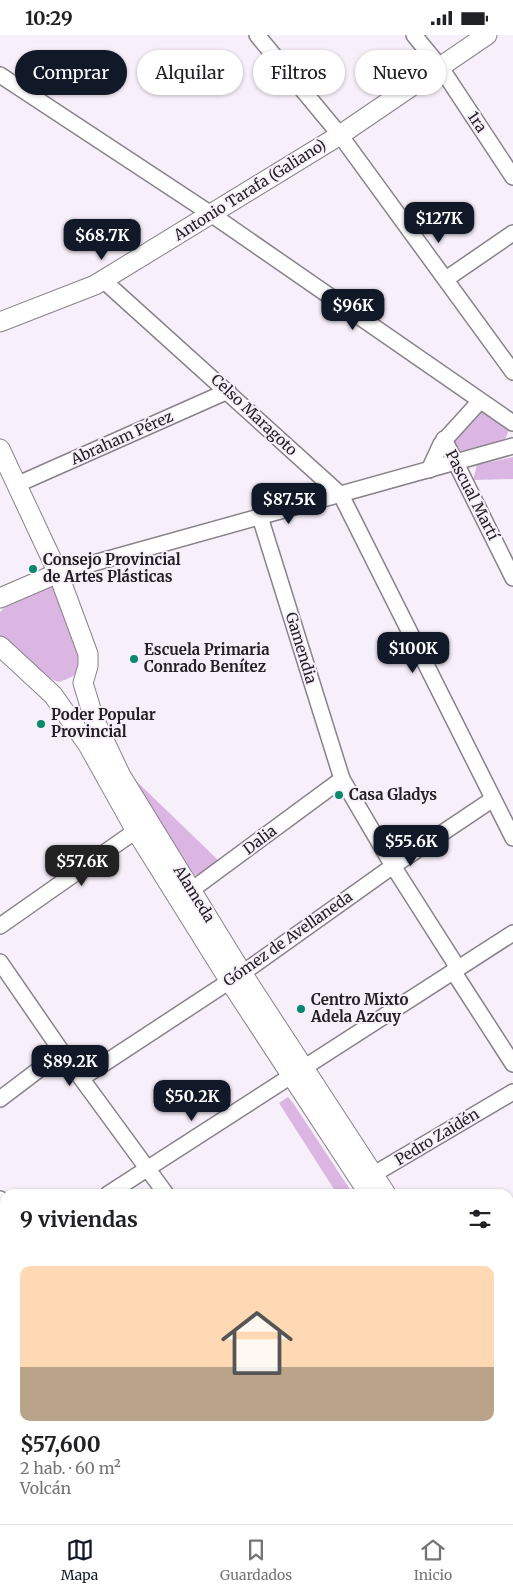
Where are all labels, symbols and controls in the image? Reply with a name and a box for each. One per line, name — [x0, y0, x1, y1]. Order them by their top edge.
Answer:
text: 10:29 — [25, 6, 73, 30]
chip: Comprar — [15, 50, 127, 95]
chip: Alquilar — [137, 50, 243, 95]
chip: Filtros — [253, 50, 345, 95]
chip: Nuevo — [355, 50, 446, 95]
street label: 1ra — [464, 108, 491, 136]
street label: Antonio Tarafa (Galiano) — [169, 135, 329, 245]
pin: $127K — [404, 201, 474, 244]
text: $127K — [415, 208, 463, 228]
pin: $68.7K — [61, 219, 143, 261]
text: $68.7K — [75, 225, 129, 245]
pin: $96K — [323, 289, 383, 331]
text: $96K — [332, 295, 374, 315]
street label: Celso Maragoto — [207, 370, 302, 460]
street label: Abraham Pérez — [67, 407, 176, 469]
street label: Pascual Martí — [442, 446, 504, 544]
pin: $87.5K — [248, 483, 330, 525]
text: $87.5K — [263, 489, 315, 509]
place label: Consejo Provincial de Artes Plásticas — [43, 550, 181, 586]
marker: Consejo Provincial de Artes Plásticas — [27, 563, 39, 575]
street label: Gamendia — [282, 610, 321, 686]
pin: $100K — [378, 631, 448, 674]
text: $100K — [388, 638, 438, 658]
place label: Escuela Primaria Conrado Benítez — [144, 640, 270, 676]
marker: Escuela Primaria Conrado Benítez — [128, 653, 140, 665]
place label: Poder Popular Provincial — [51, 705, 156, 741]
marker: Poder Popular Provincial — [35, 718, 47, 730]
place label: Casa Gladys — [349, 785, 437, 804]
marker: Casa Gladys — [333, 789, 345, 801]
street label: Dalia — [239, 821, 280, 858]
pin: $55.6K — [370, 825, 452, 867]
text: $55.6K — [385, 831, 437, 851]
pin: $57.6K — [41, 845, 123, 887]
text: $57.6K — [56, 851, 108, 871]
street label: Alameda — [169, 861, 219, 926]
street label: Gómez de Avellaneda — [219, 887, 356, 990]
place label: Centro Mixto Adela Azcuy — [310, 990, 408, 1026]
marker: Centro Mixto Adela Azcuy — [295, 1003, 307, 1015]
pin: $89.2K — [29, 1045, 111, 1087]
text: $89.2K — [43, 1051, 97, 1071]
pin: $50.2K — [151, 1079, 233, 1122]
text: $50.2K — [165, 1086, 219, 1106]
street label: Pedro Zaidén — [391, 1104, 482, 1169]
icon: filters — [466, 1205, 494, 1233]
text: 9 viviendas — [20, 1206, 138, 1233]
icon: home — [212, 1298, 302, 1388]
text: $57,600 — [20, 1431, 101, 1458]
text: 2 hab. · 60 m² — [20, 1458, 121, 1478]
text: Volcán — [20, 1478, 71, 1498]
tab: Mapa — [61, 1536, 98, 1584]
tab: Guardados — [220, 1536, 292, 1584]
tab: Inicio — [414, 1536, 452, 1584]

